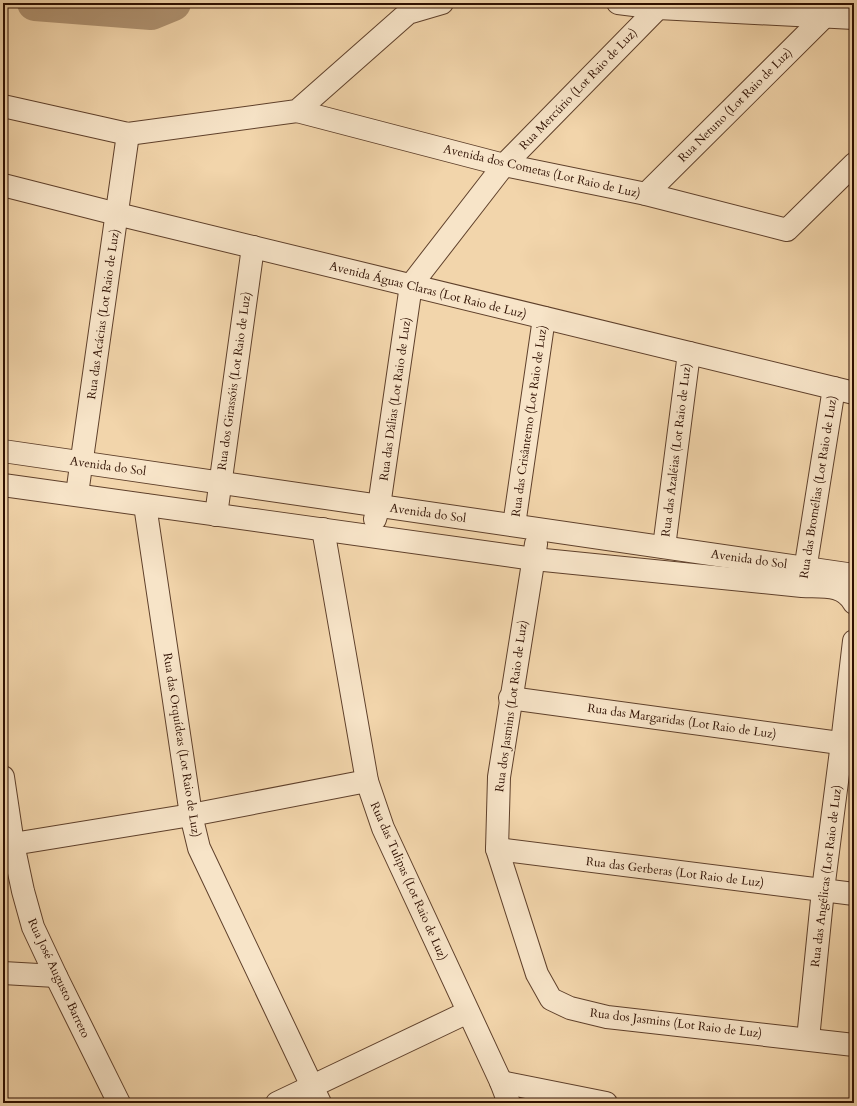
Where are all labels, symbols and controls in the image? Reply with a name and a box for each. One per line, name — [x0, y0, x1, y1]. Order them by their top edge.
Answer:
street label: Rua Mercúrio (Lot Raio de Luz) — [516, 25, 640, 153]
street label: Rua Netuno (Lot Raio de Luz) — [674, 44, 796, 166]
street label: Avenida dos Cometas (Lot Raio de Luz) — [442, 141, 642, 201]
street label: Rua das Acácias (Lot Raio de Luz) — [83, 228, 123, 400]
street label: Avenida Águas Claras (Lot Raio de Luz) — [328, 257, 529, 322]
street label: Rua dos Girassóis (Lot Raio de Luz) — [214, 291, 254, 471]
street label: Rua das Dálias (Lot Raio de Luz) — [376, 316, 414, 482]
street label: Rua das Crisântemo (Lot Raio de Luz) — [508, 324, 550, 518]
street label: Rua das Azaléias (Lot Raio de Luz) — [657, 362, 695, 538]
street label: Rua das Bromélias (Lot Raio de Luz) — [796, 394, 840, 580]
street label: Avenida do Sol — [69, 453, 147, 479]
street label: Avenida do Sol — [389, 500, 467, 526]
street label: Avenida do Sol — [710, 546, 788, 572]
street label: Rua dos Jasmins (Lot Raio de Luz) — [491, 619, 531, 793]
street label: Rua das Orquídeas (Lot Raio de Luz) — [159, 652, 205, 838]
street label: Rua das Margaridas (Lot Raio de Luz) — [586, 700, 778, 742]
street label: Rua das Angélicas (Lot Raio de Luz) — [807, 784, 845, 968]
street label: Rua das Tulipas (Lot Raio de Luz) — [367, 799, 451, 963]
street label: Rua das Gerberas (Lot Raio de Luz) — [585, 853, 765, 891]
street label: Rua José Augusto Barreto — [24, 916, 94, 1041]
street label: Rua dos Jasmins (Lot Raio de Luz) — [589, 1004, 763, 1042]

